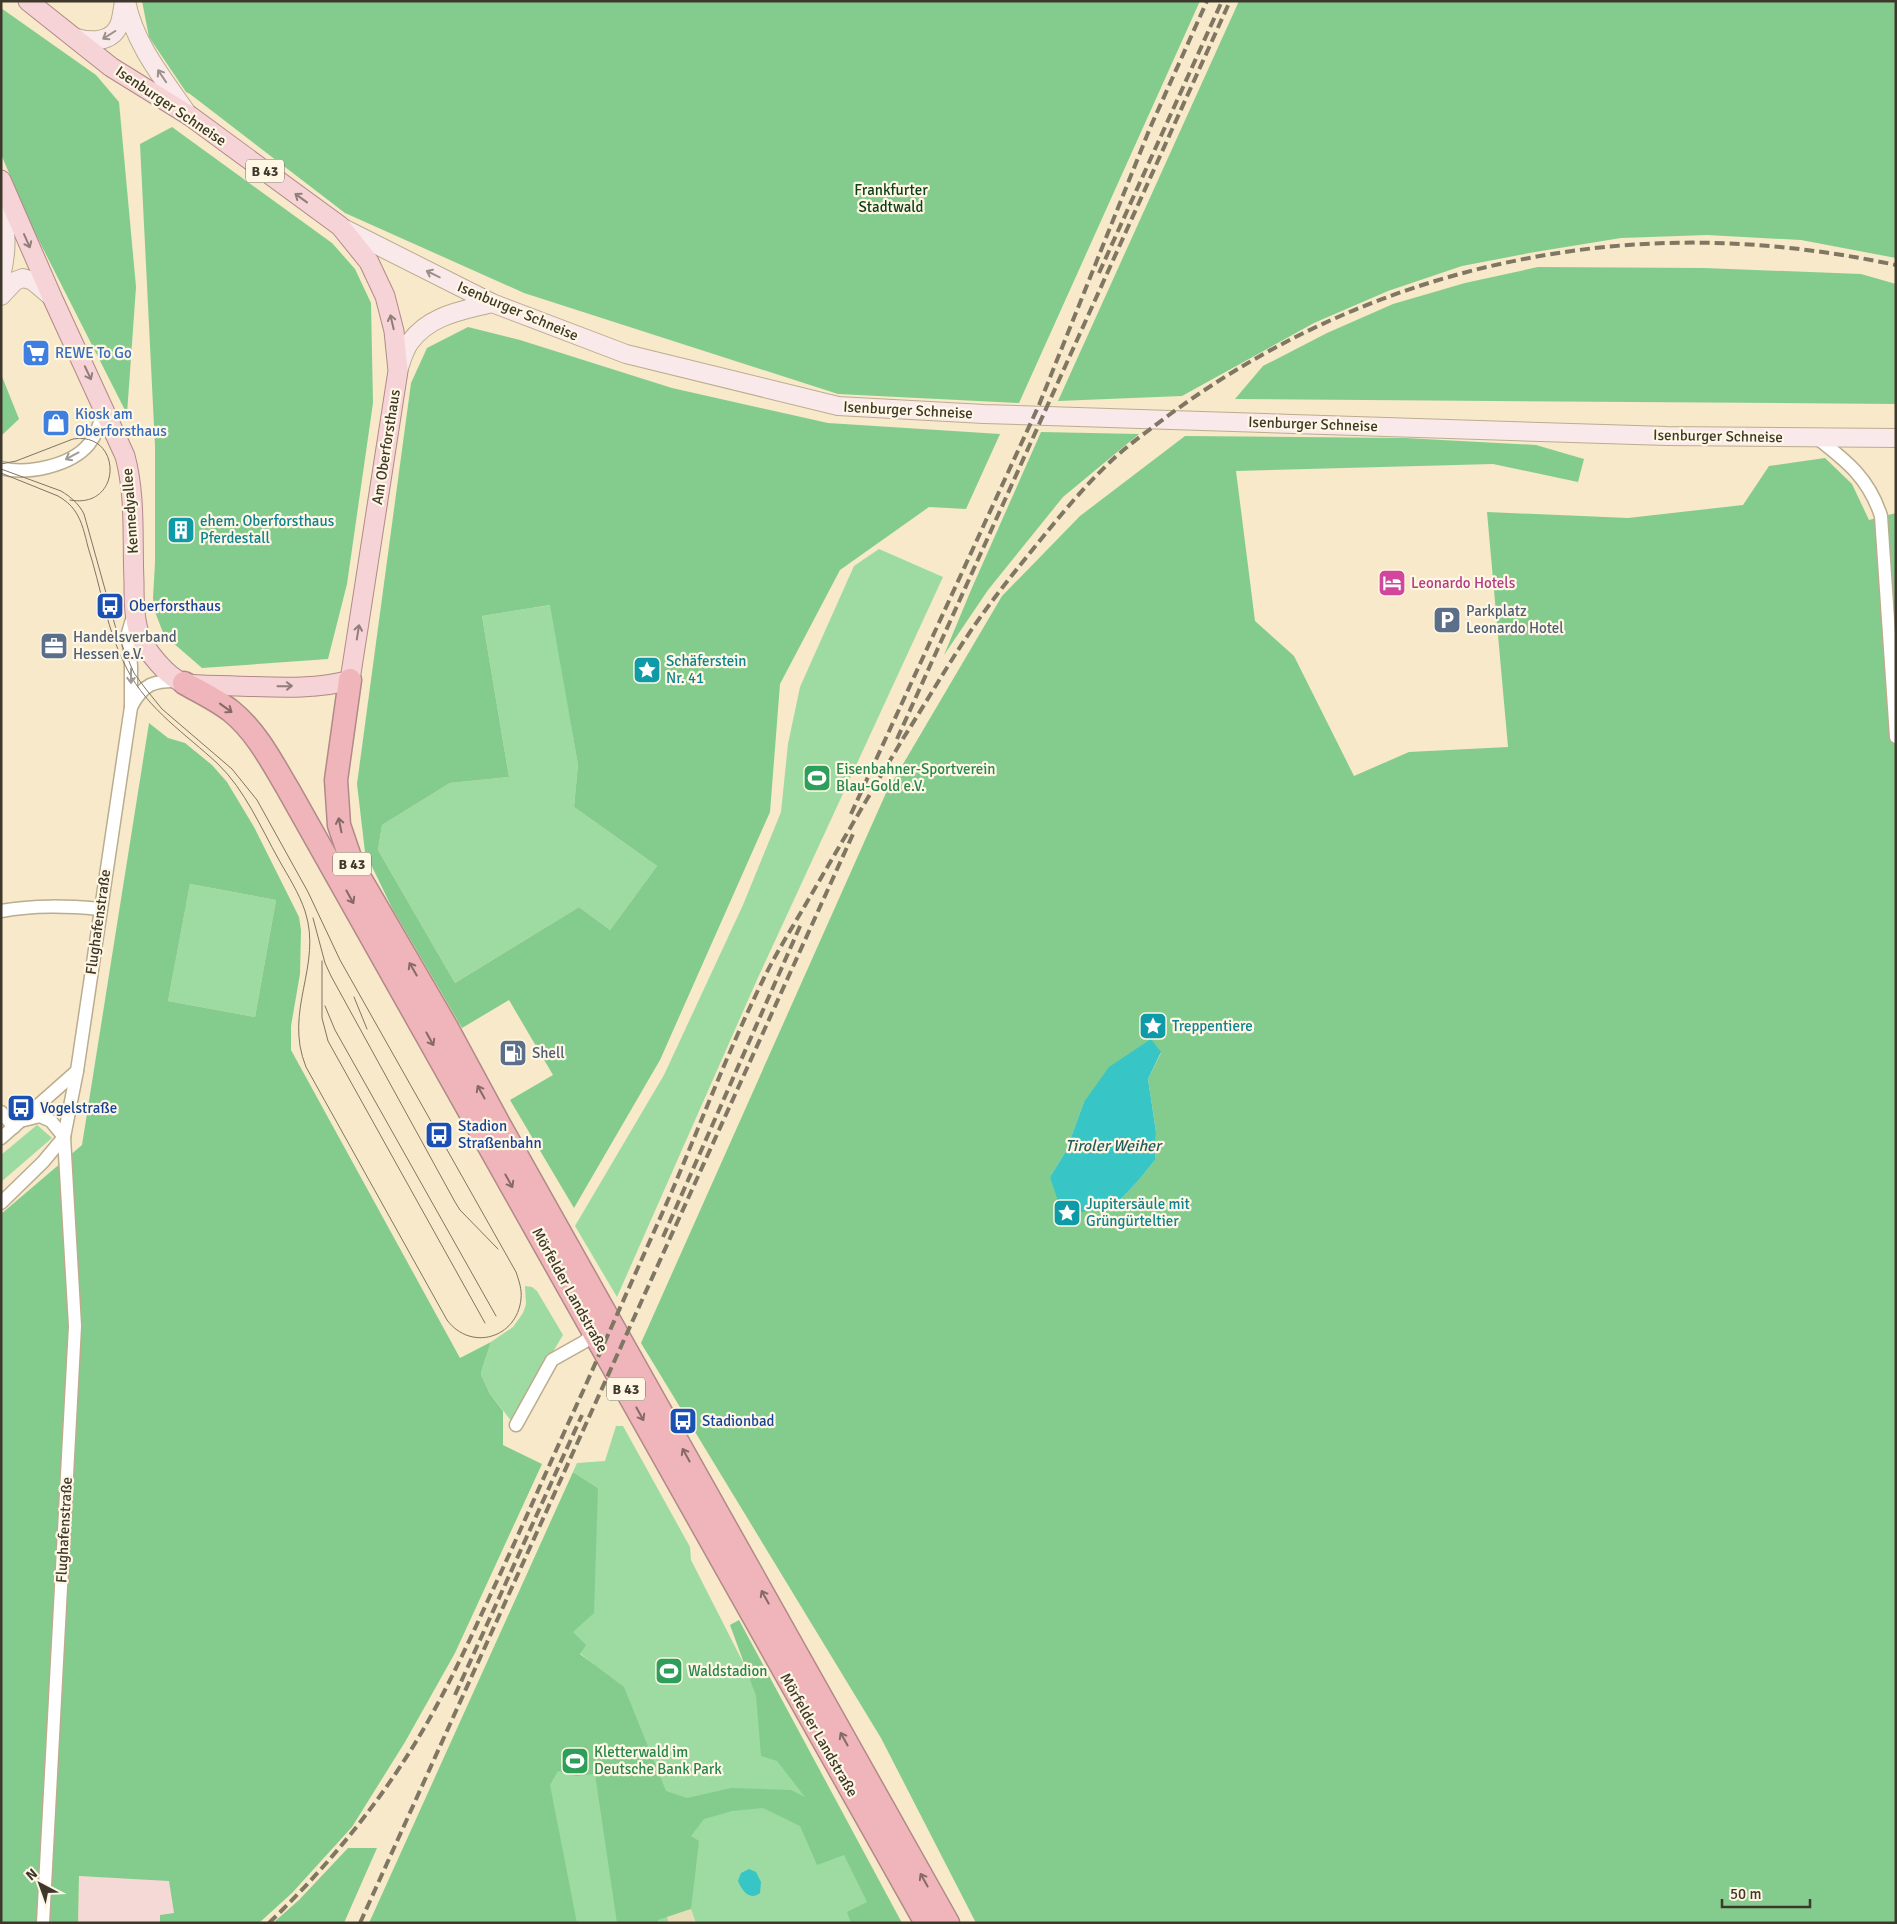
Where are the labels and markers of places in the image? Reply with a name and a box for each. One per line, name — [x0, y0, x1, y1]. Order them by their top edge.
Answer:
supermarket icon: REWE To Go — [21, 338, 51, 368]
place label: REWE To Go — [55, 344, 132, 362]
place label: Kiosk am Oberforsthaus — [75, 405, 167, 440]
shop icon: Kiosk am Oberforsthaus — [41, 408, 71, 438]
place label: ehem. Oberforsthaus Pferdestall — [200, 512, 335, 547]
building icon: ehem. Oberforsthaus Pferdestall — [166, 515, 196, 545]
hotel icon: Leonardo Hotels — [1377, 568, 1407, 598]
place label: Leonardo Hotels — [1411, 574, 1516, 592]
bus stop icon: Oberforsthaus — [95, 591, 125, 621]
place label: Oberforsthaus — [129, 597, 221, 615]
place label: Parkplatz Leonardo Hotel — [1466, 602, 1564, 637]
parking icon: Parkplatz Leonardo Hotel — [1432, 605, 1462, 635]
place label: Handelsverband Hessen e.V. — [73, 628, 177, 663]
office icon: Handelsverband Hessen e.V. — [39, 631, 69, 661]
place label: Schäferstein Nr. 41 — [666, 652, 747, 687]
place icon: Schäferstein Nr. 41 — [632, 655, 662, 685]
place label: Eisenbahner-Sportverein Blau-Gold e.V. — [836, 760, 995, 795]
sports icon: Eisenbahner-Sportverein Blau-Gold e.V. — [802, 763, 832, 793]
place icon: Treppentiere — [1138, 1011, 1168, 1041]
place label: Treppentiere — [1172, 1017, 1253, 1035]
fuel station icon: Shell — [498, 1038, 528, 1068]
place label: Shell — [532, 1044, 565, 1062]
bus stop icon: Vogelstraße — [6, 1093, 36, 1123]
place label: Vogelstraße — [40, 1099, 117, 1117]
place label: Stadion Straßenbahn — [458, 1117, 542, 1152]
bus stop icon: Stadion Straßenbahn — [424, 1120, 454, 1150]
place label: Jupitersäule mit Grüngürteltier — [1086, 1195, 1190, 1230]
place icon: Jupitersäule mit Grüngürteltier — [1052, 1198, 1082, 1228]
bus stop icon: Stadionbad — [668, 1406, 698, 1436]
place label: Stadionbad — [702, 1412, 775, 1430]
sports icon: Waldstadion — [654, 1656, 684, 1686]
place label: Waldstadion — [688, 1662, 767, 1680]
place label: Kletterwald im Deutsche Bank Park — [594, 1743, 722, 1778]
sports icon: Kletterwald im Deutsche Bank Park — [560, 1746, 590, 1776]

